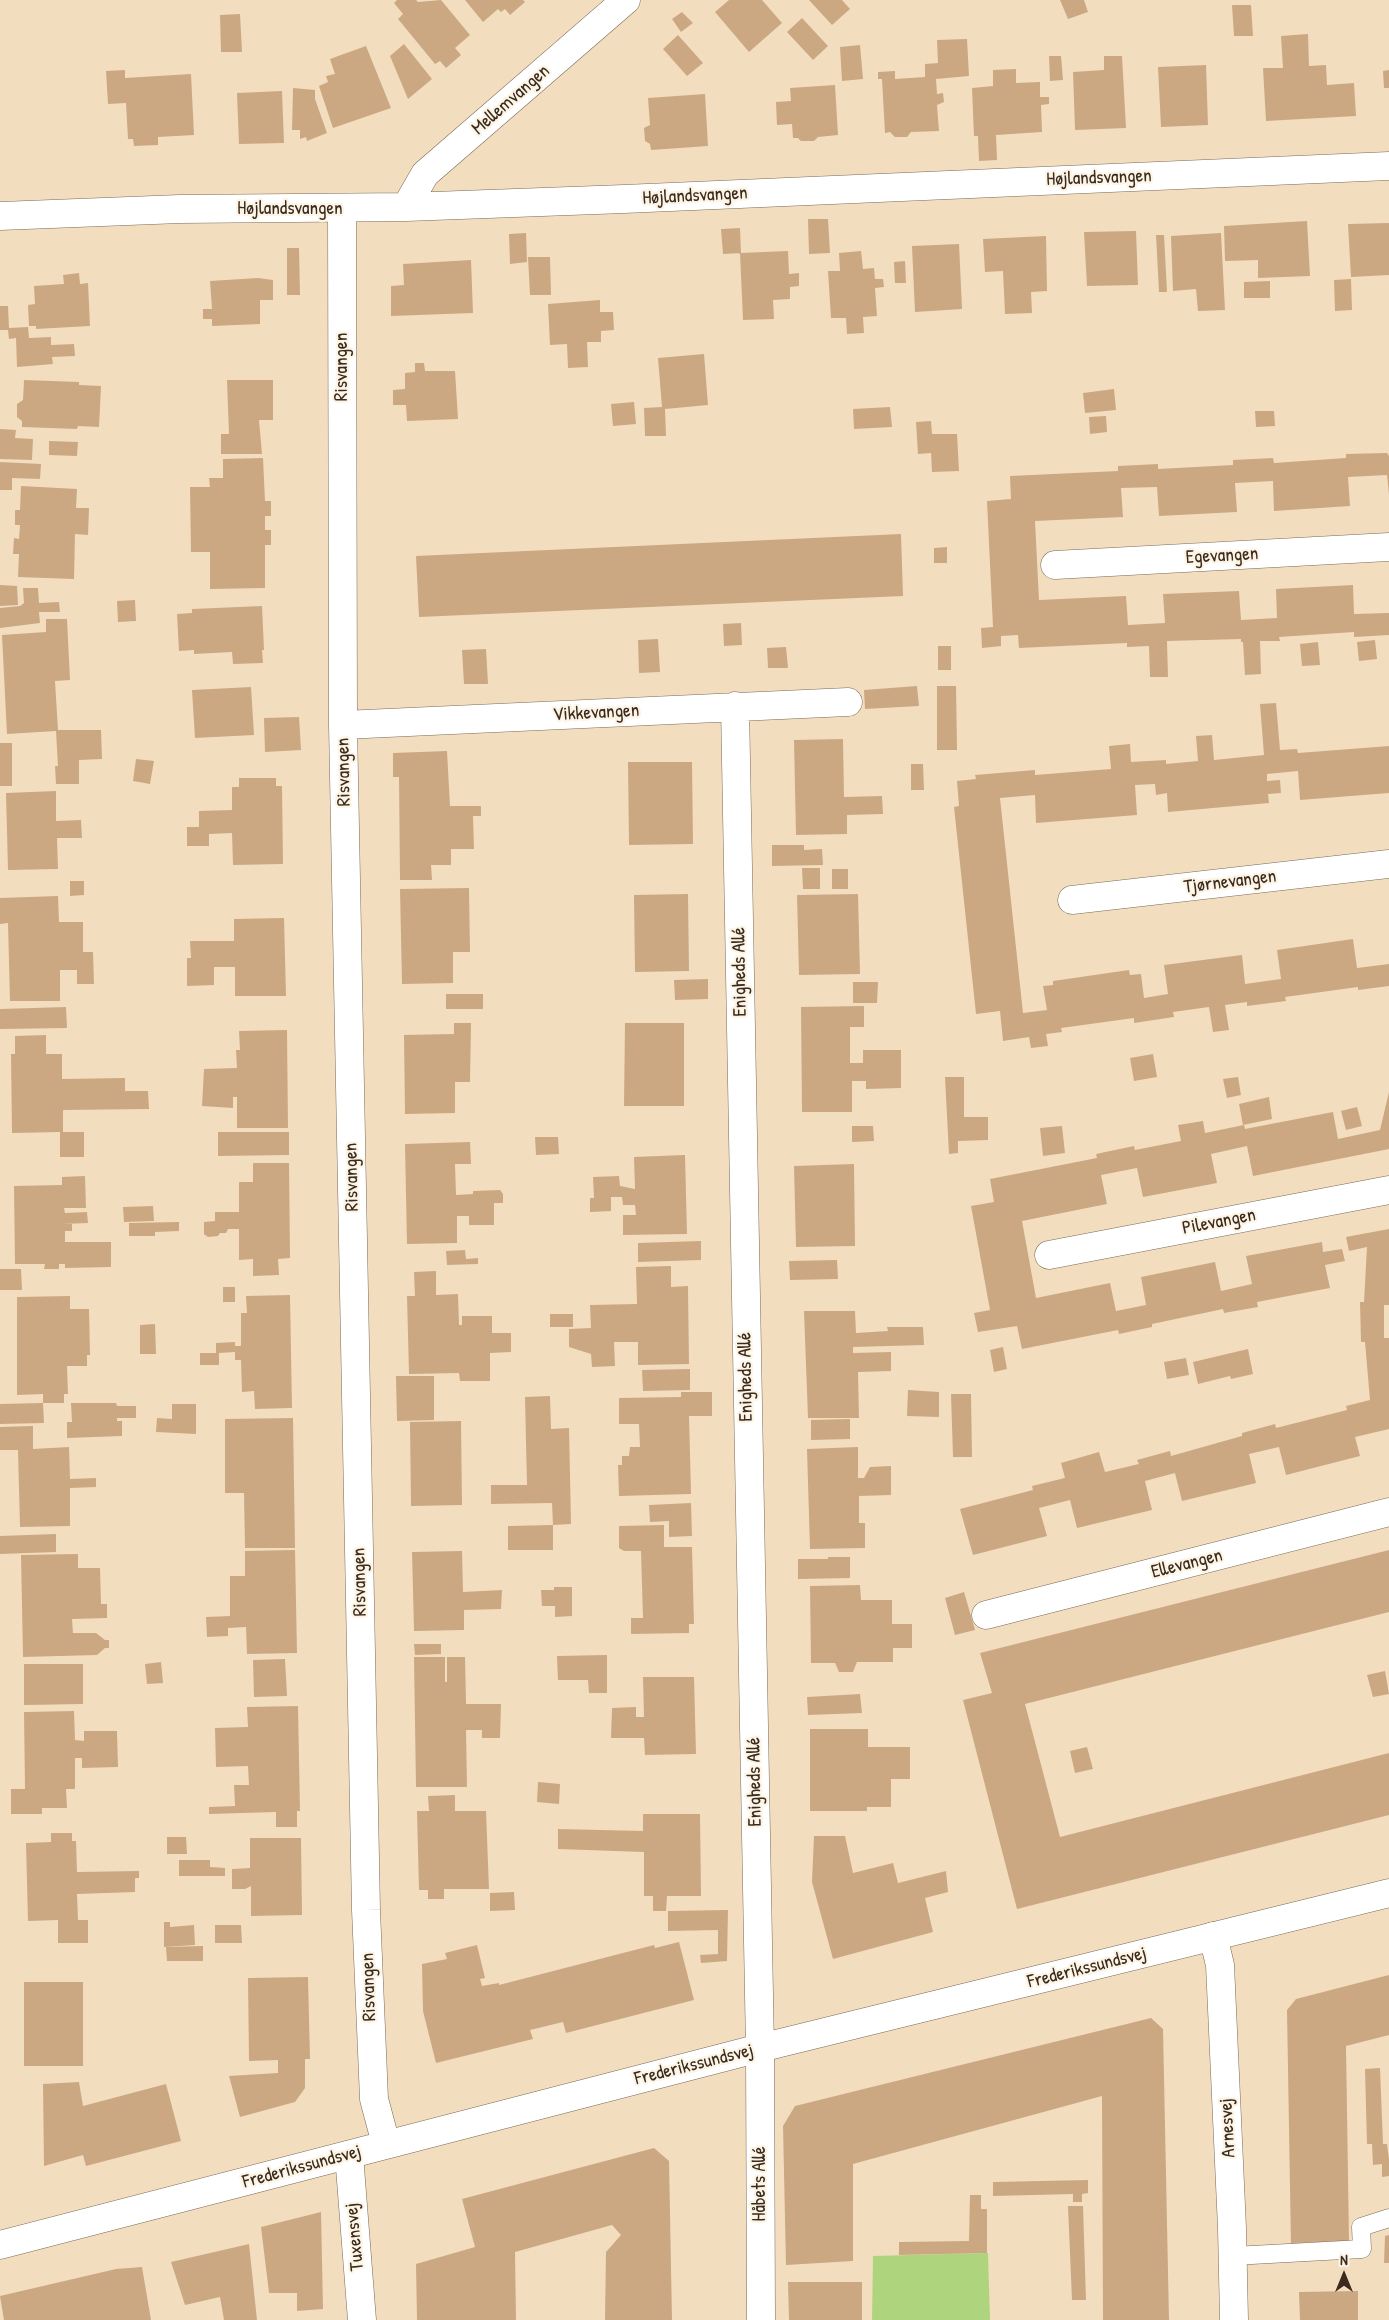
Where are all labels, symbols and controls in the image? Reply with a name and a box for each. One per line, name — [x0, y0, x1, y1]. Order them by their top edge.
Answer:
street label: Mellemvangen — [467, 60, 555, 140]
street label: Højlandsvangen — [1046, 165, 1152, 191]
street label: Højlandsvangen — [642, 182, 748, 210]
street label: Højlandsvangen — [237, 198, 343, 220]
street label: Risvangen — [331, 333, 353, 401]
street label: Egevangen — [1185, 543, 1259, 569]
street label: Vikkevangen — [552, 699, 640, 727]
street label: Risvangen — [332, 738, 356, 806]
street label: Tjørnevangen — [1182, 865, 1278, 899]
street label: Enigheds Allé — [728, 927, 752, 1017]
street label: Risvangen — [340, 1143, 364, 1211]
street label: Pilevangen — [1180, 1204, 1258, 1240]
street label: Enigheds Allé — [734, 1332, 758, 1422]
street label: Ellevangen — [1149, 1544, 1225, 1584]
street label: Risvangen — [348, 1548, 372, 1616]
street label: Enigheds Allé — [743, 1737, 767, 1827]
street label: Frederikssundsvej — [1025, 1942, 1149, 1994]
street label: Risvangen — [356, 1952, 382, 2022]
street label: Frederikssundsvej — [632, 2039, 756, 2091]
street label: Arnesvej — [1215, 2098, 1241, 2158]
street label: Frederikssundsvej — [240, 2140, 364, 2194]
street label: Håbets Allé — [749, 2147, 771, 2221]
street label: Tuxensvej — [341, 2202, 369, 2272]
north arrow — [1319, 2250, 1369, 2300]
text: N — [1340, 2250, 1348, 2269]

